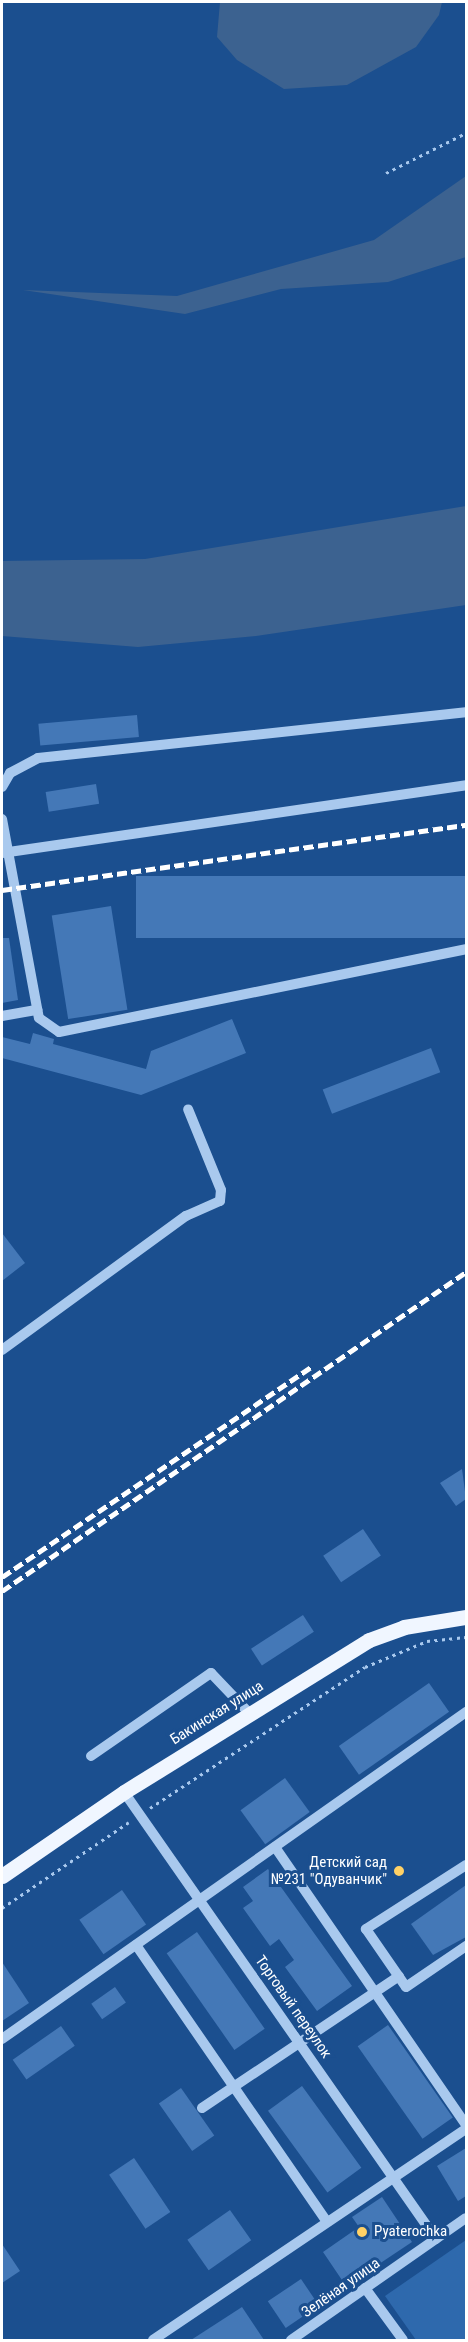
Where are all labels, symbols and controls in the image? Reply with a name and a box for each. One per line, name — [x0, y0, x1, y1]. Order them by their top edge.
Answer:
street label: Бакинская улица — [167, 1677, 267, 1749]
place label: Детский сад №231 "Одуванчик" — [271, 1853, 387, 1888]
marker: Детский сад №231 "Одуванчик" — [392, 1864, 406, 1878]
street label: Торговый переулок — [251, 1952, 335, 2062]
place label: Pyaterochka — [374, 2223, 447, 2241]
marker: Pyaterochka — [355, 2225, 369, 2239]
street label: Зелёная улица — [298, 2254, 384, 2322]

